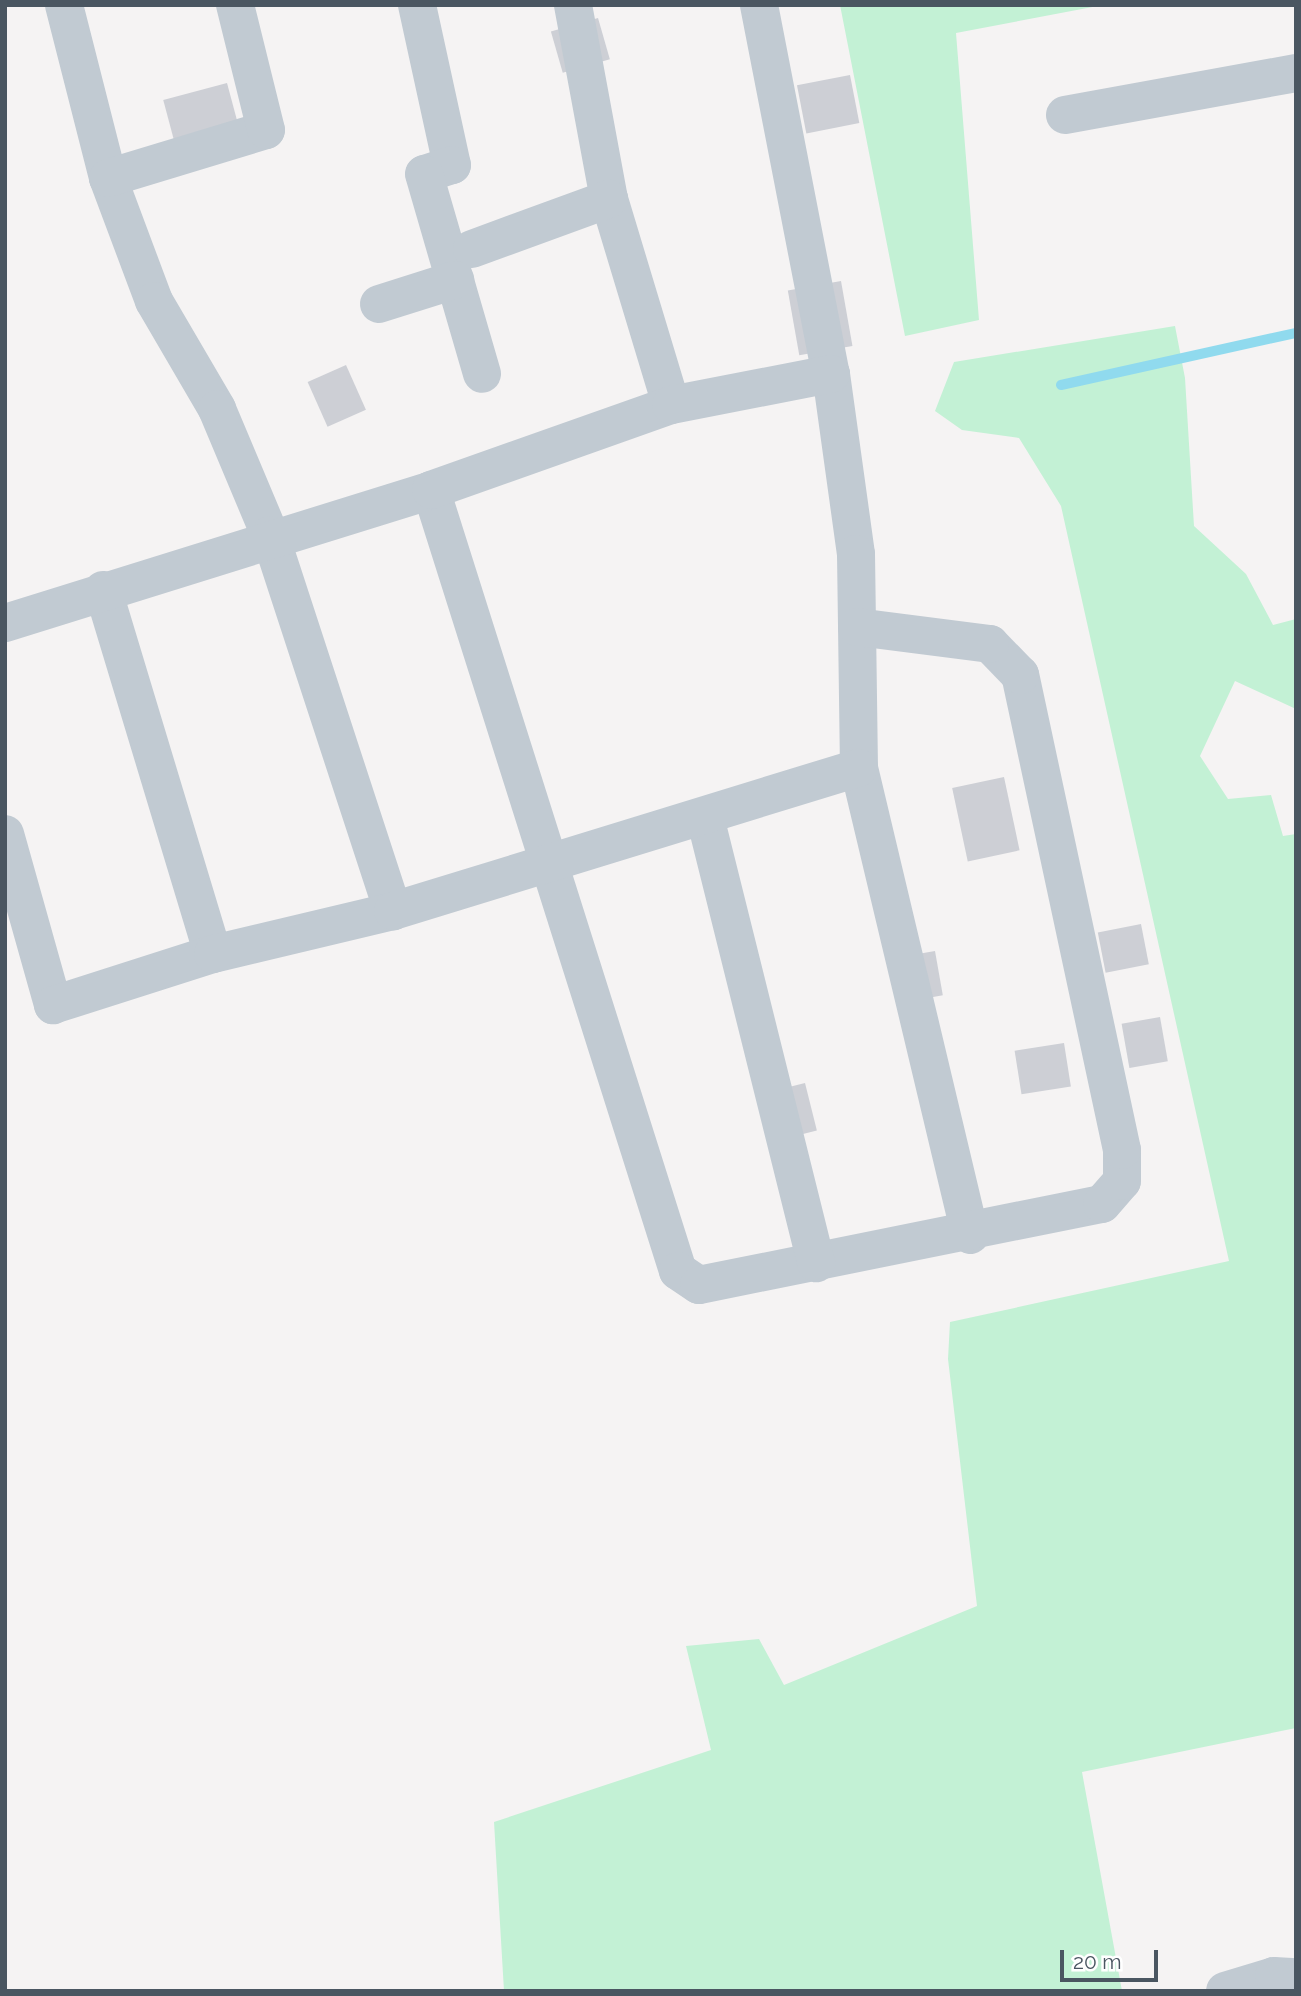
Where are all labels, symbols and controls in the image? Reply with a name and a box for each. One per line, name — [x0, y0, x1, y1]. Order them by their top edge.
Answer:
scale bar — [1063, 1937, 1161, 1981]
text: 20 m — [1073, 1949, 1121, 1974]

